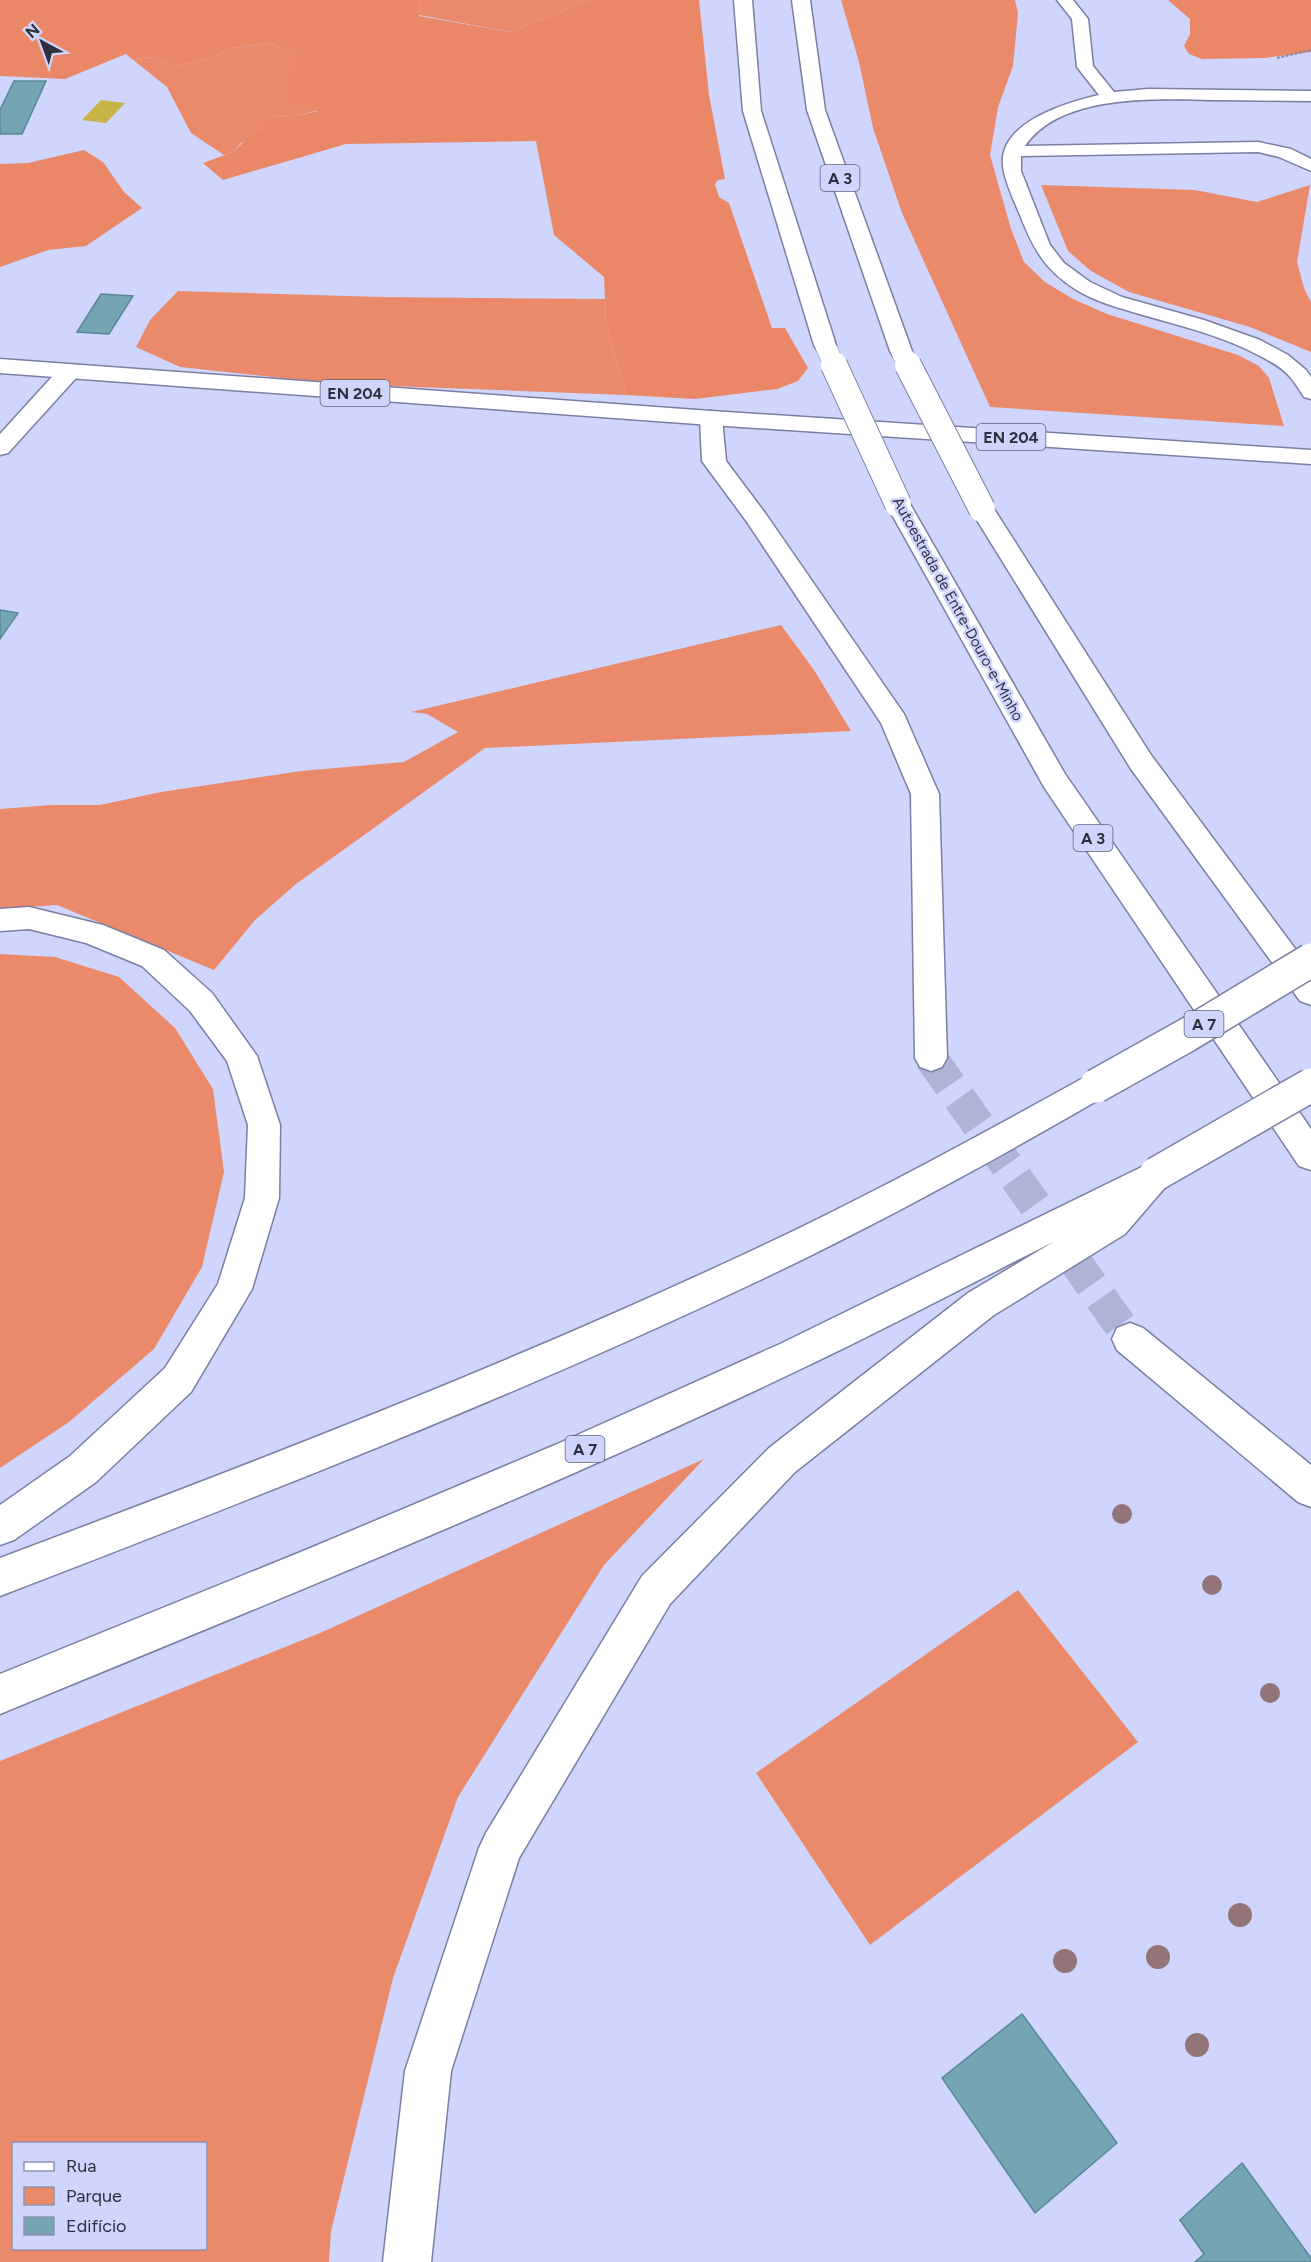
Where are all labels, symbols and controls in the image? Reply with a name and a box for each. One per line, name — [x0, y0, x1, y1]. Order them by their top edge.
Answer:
north arrow — [12, 12, 72, 72]
text: N — [22, 20, 43, 42]
road number: A 3 — [820, 165, 860, 191]
road number: EN 204 — [320, 380, 389, 406]
road number: EN 204 — [976, 424, 1046, 450]
street label: Autoestrada de Entre-Douro-e-Minho — [889, 494, 1027, 724]
road number: A 3 — [1074, 825, 1112, 851]
road number: A 7 — [1184, 1011, 1224, 1037]
road number: A 7 — [566, 1436, 604, 1462]
legend — [12, 2142, 207, 2250]
text: Rua — [66, 2155, 97, 2177]
text: Parque — [66, 2185, 122, 2207]
text: Edifício — [66, 2215, 127, 2237]

